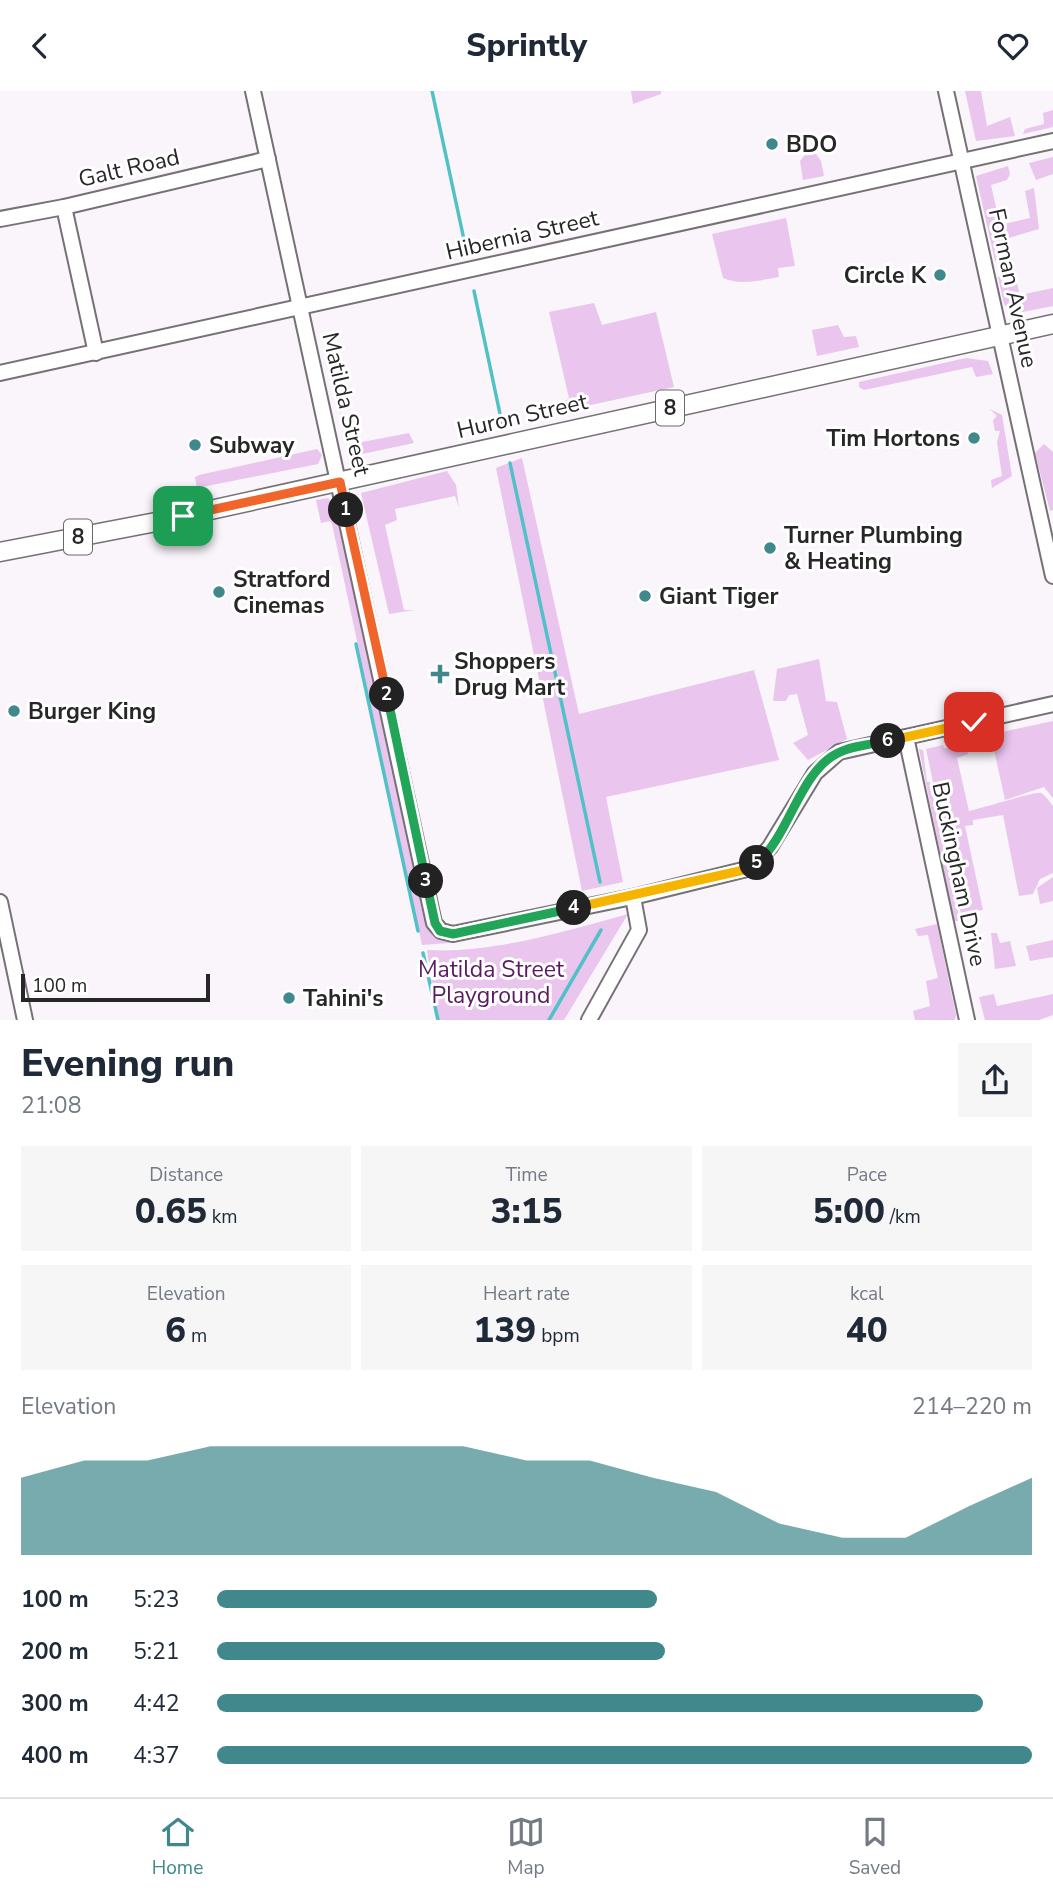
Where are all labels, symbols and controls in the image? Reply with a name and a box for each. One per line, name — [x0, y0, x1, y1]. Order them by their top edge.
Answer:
text: Sprintly — [466, 24, 587, 67]
icon: back — [21, 27, 59, 65]
icon: heart — [994, 27, 1032, 65]
place label: BDO — [786, 129, 837, 160]
marker: BDO — [764, 136, 780, 152]
street label: Galt Road — [75, 141, 183, 195]
street label: Hibernia Street — [443, 202, 602, 268]
street label: Forman Avenue — [981, 205, 1045, 371]
place label: Circle K — [844, 260, 927, 291]
marker: Circle K — [932, 267, 948, 283]
street label: Matilda Street — [314, 329, 378, 480]
street label: Huron Street — [454, 386, 591, 446]
road number: 8 — [656, 391, 684, 425]
place label: Tim Hortons — [826, 423, 960, 454]
place label: Subway — [209, 430, 295, 461]
marker: Tim Hortons — [966, 430, 982, 446]
marker: Subway — [187, 437, 203, 453]
pin — [153, 486, 213, 546]
pin: 1 — [328, 493, 364, 527]
text: 1 — [340, 496, 351, 522]
icon: arrive — [164, 497, 202, 535]
road number: 8 — [64, 519, 92, 555]
place label: Turner Plumbing & Heating — [784, 520, 963, 577]
marker: Turner Plumbing & Heating — [762, 540, 778, 556]
place label: Stratford Cinemas — [233, 564, 330, 621]
place label: Giant Tiger — [659, 581, 778, 612]
marker: Stratford Cinemas — [211, 584, 227, 600]
marker: Giant Tiger — [637, 588, 653, 604]
place label: Shoppers Drug Mart — [454, 646, 565, 703]
marker: Shoppers Drug Mart — [432, 666, 448, 682]
pin: 2 — [370, 677, 404, 713]
text: 2 — [381, 681, 392, 707]
pin — [944, 692, 1004, 752]
place label: Burger King — [28, 696, 156, 727]
marker: Burger King — [6, 703, 22, 719]
icon: check — [955, 703, 993, 741]
pin: 6 — [870, 723, 906, 759]
text: 6 — [882, 727, 893, 753]
street label: Buckingham Drive — [924, 779, 994, 969]
pin: 5 — [740, 845, 774, 881]
text: 5 — [751, 849, 762, 875]
pin: 3 — [408, 863, 444, 899]
text: 3 — [420, 867, 431, 893]
pin: 4 — [556, 891, 592, 925]
text: 4 — [568, 894, 579, 920]
park label: Matilda Street Playground — [418, 954, 565, 1011]
scale bar — [21, 971, 210, 1003]
text: 100 m — [32, 973, 87, 999]
place label: Tahini's — [303, 983, 384, 1014]
marker: Tahini's — [281, 990, 297, 1006]
text: Evening run — [21, 1038, 234, 1089]
button: share — [958, 1043, 1032, 1117]
text: 21:08 — [21, 1090, 81, 1121]
text: Distance — [149, 1162, 223, 1188]
text: Time — [505, 1162, 548, 1188]
text: Pace — [847, 1162, 887, 1188]
text: 0.65 — [135, 1188, 207, 1235]
text: 3:15 — [490, 1188, 563, 1235]
text: 5:00 — [813, 1188, 885, 1235]
text: km — [207, 1204, 238, 1230]
text: /km — [885, 1204, 921, 1230]
text: Elevation — [147, 1281, 226, 1307]
text: Heart rate — [483, 1281, 570, 1307]
text: kcal — [850, 1281, 884, 1307]
text: 6 — [165, 1307, 186, 1354]
text: 139 — [473, 1307, 536, 1354]
text: 40 — [846, 1307, 888, 1354]
text: m — [186, 1323, 207, 1349]
text: bpm — [536, 1323, 580, 1349]
text: Elevation — [21, 1391, 116, 1422]
text: 214–220 m — [912, 1391, 1032, 1422]
text: 100 m — [21, 1584, 89, 1615]
text: 5:23 — [133, 1584, 180, 1615]
text: 200 m — [21, 1636, 89, 1667]
text: 5:21 — [133, 1636, 180, 1667]
text: 300 m — [21, 1688, 89, 1719]
text: 4:42 — [133, 1688, 180, 1719]
text: 400 m — [21, 1740, 89, 1771]
text: 4:37 — [133, 1740, 180, 1771]
tab: Home — [152, 1813, 203, 1881]
tab: Map — [507, 1813, 545, 1881]
tab: Saved — [849, 1813, 901, 1881]

